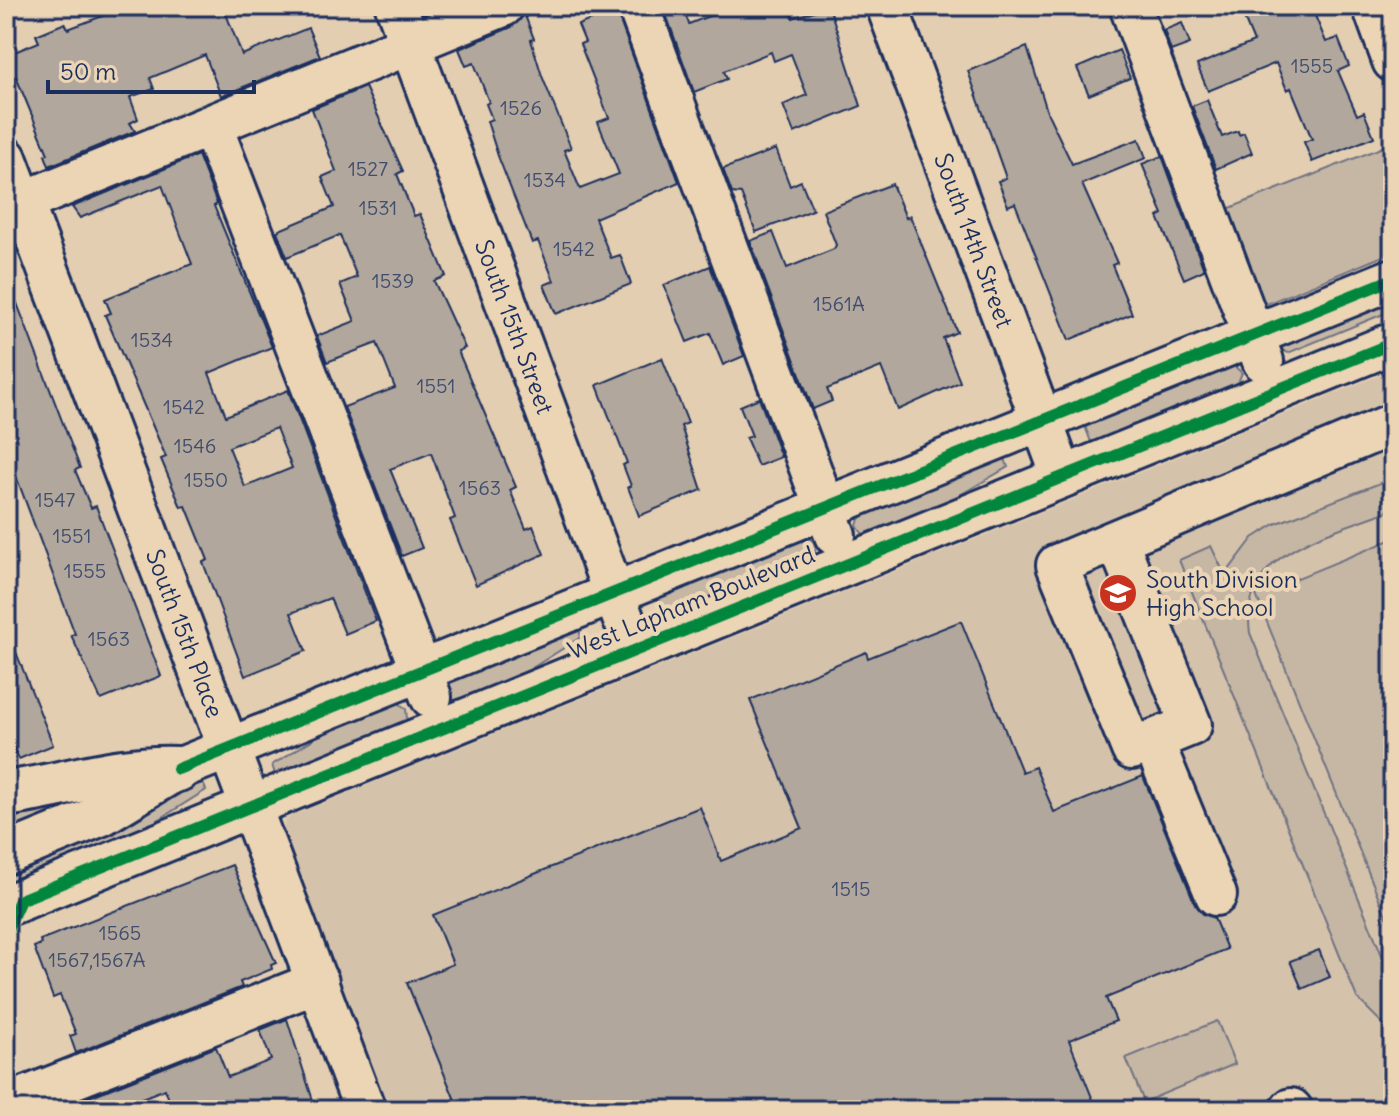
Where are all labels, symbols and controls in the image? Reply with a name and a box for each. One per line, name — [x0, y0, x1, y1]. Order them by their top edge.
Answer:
scale bar — [48, 44, 254, 94]
house number: 1555 — [1291, 53, 1333, 78]
text: 50 m — [60, 56, 116, 86]
house number: 1526 — [500, 95, 542, 120]
street label: South 14th Street — [928, 149, 1020, 332]
house number: 1527 — [348, 156, 388, 181]
house number: 1534 — [524, 167, 566, 192]
house number: 1531 — [359, 195, 397, 220]
street label: South 15th Street — [469, 235, 561, 418]
house number: 1542 — [553, 236, 595, 261]
house number: 1539 — [372, 268, 414, 293]
house number: 1561A — [813, 291, 865, 316]
house number: 1534 — [131, 327, 173, 352]
house number: 1551 — [417, 373, 455, 398]
house number: 1542 — [163, 394, 205, 419]
house number: 1546 — [174, 433, 216, 458]
house number: 1550 — [184, 467, 228, 492]
house number: 1563 — [459, 475, 501, 500]
house number: 1547 — [35, 487, 75, 512]
house number: 1551 — [53, 523, 91, 548]
street label: West Lapham Boulevard — [563, 539, 819, 665]
street label: South 15th Place — [140, 545, 231, 722]
house number: 1555 — [64, 558, 106, 583]
place label: South Division High School — [1146, 564, 1298, 622]
school or university icon: South Division High School — [1097, 572, 1139, 614]
house number: 1563 — [88, 626, 130, 651]
house number: 1515 — [832, 876, 870, 901]
house number: 1565 — [99, 920, 141, 945]
house number: 1567,1567A — [48, 947, 146, 972]

